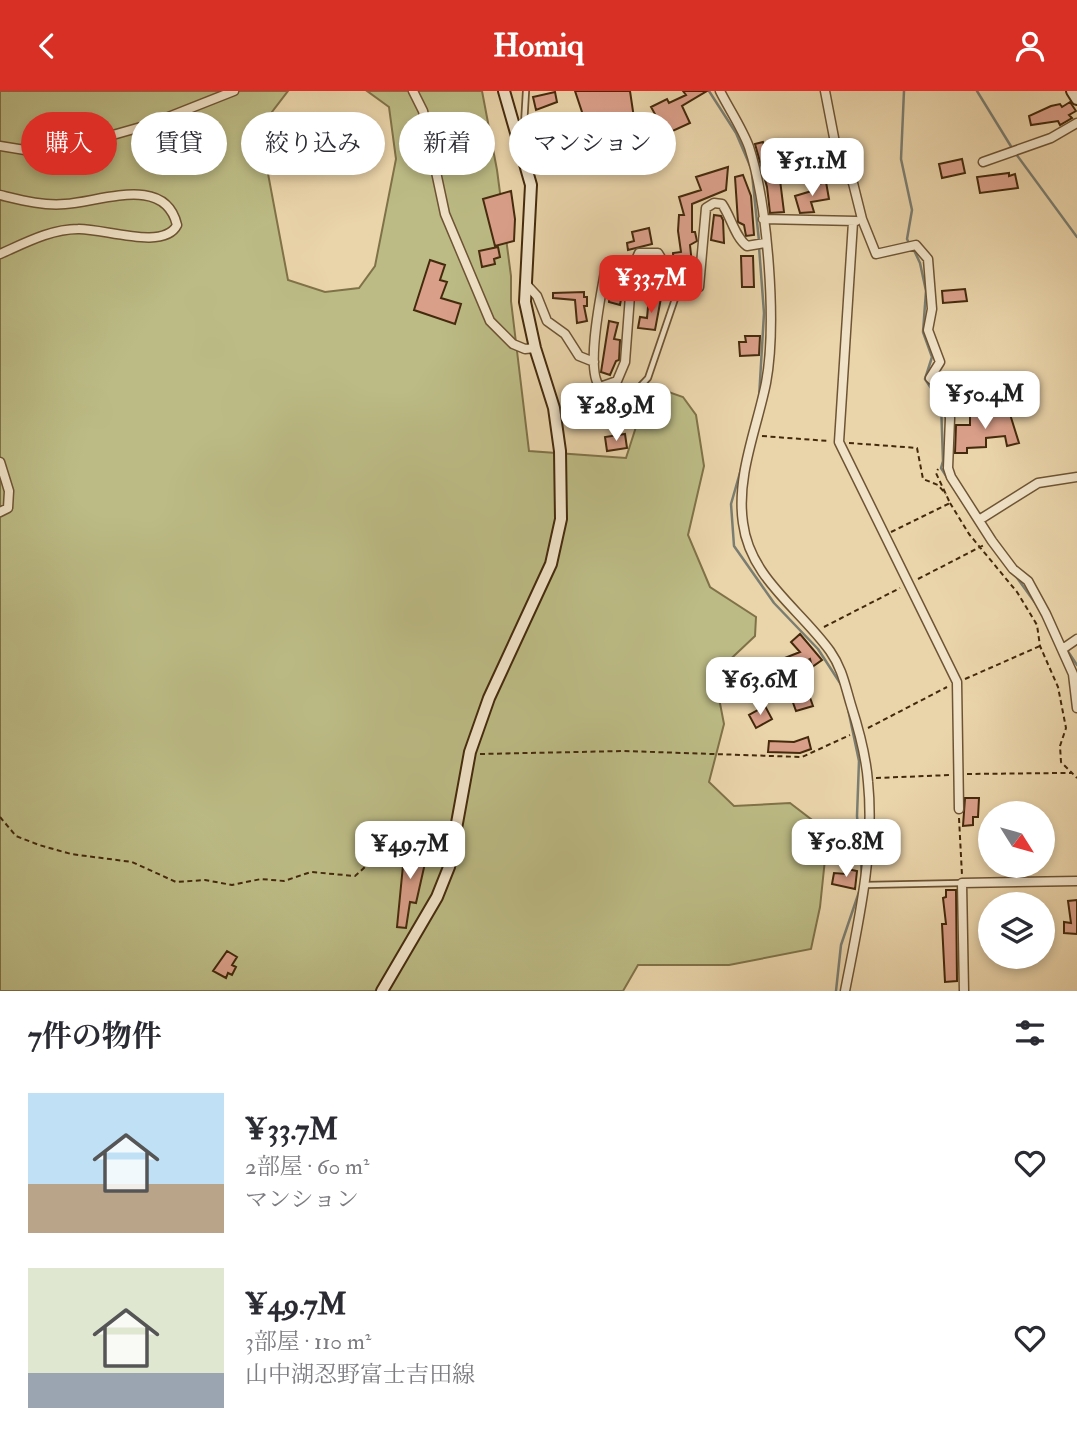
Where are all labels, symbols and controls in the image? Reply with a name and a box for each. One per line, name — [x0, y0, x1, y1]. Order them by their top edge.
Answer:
text: Homiq — [493, 26, 584, 66]
icon: back — [28, 27, 66, 65]
icon: person — [1011, 27, 1049, 65]
chip: 購入 — [21, 112, 117, 175]
chip: 賃貸 — [131, 112, 227, 175]
chip: 絞り込み — [241, 112, 385, 175]
chip: 新着 — [399, 112, 495, 175]
chip: マンション — [509, 112, 676, 175]
pin: ¥51.1M — [755, 139, 869, 198]
text: ¥51.1M — [777, 146, 847, 175]
pin: ¥33.7M — [594, 255, 708, 315]
text: ¥33.7M — [615, 263, 687, 292]
pin: ¥50.4M — [928, 371, 1042, 431]
text: ¥50.4M — [946, 379, 1024, 408]
pin: ¥28.9M — [559, 383, 673, 443]
text: ¥28.9M — [577, 391, 655, 420]
pin: ¥63.6M — [703, 657, 817, 717]
text: ¥63.6M — [722, 665, 798, 694]
north arrow — [978, 801, 1055, 879]
map controls — [978, 801, 1055, 969]
pin: ¥50.8M — [789, 819, 903, 879]
pin: ¥49.7M — [353, 821, 467, 881]
text: ¥50.8M — [808, 827, 884, 856]
text: ¥49.7M — [371, 829, 449, 858]
button: layers — [978, 892, 1055, 969]
icon: filters — [1011, 1014, 1049, 1052]
text: 7件の物件 — [28, 1018, 162, 1055]
text: ¥33.7M — [245, 1111, 338, 1148]
icon: home — [84, 1121, 168, 1205]
icon: heart — [1011, 1144, 1049, 1182]
text: 2部屋 · 60 m² — [245, 1152, 369, 1181]
text: マンション — [245, 1185, 359, 1214]
text: ¥49.7M — [245, 1286, 347, 1323]
icon: home — [84, 1296, 168, 1380]
icon: heart — [1011, 1319, 1049, 1357]
text: 3部屋 · 110 m² — [245, 1327, 371, 1356]
text: 山中湖忍野富士吉田線 — [245, 1360, 475, 1389]

